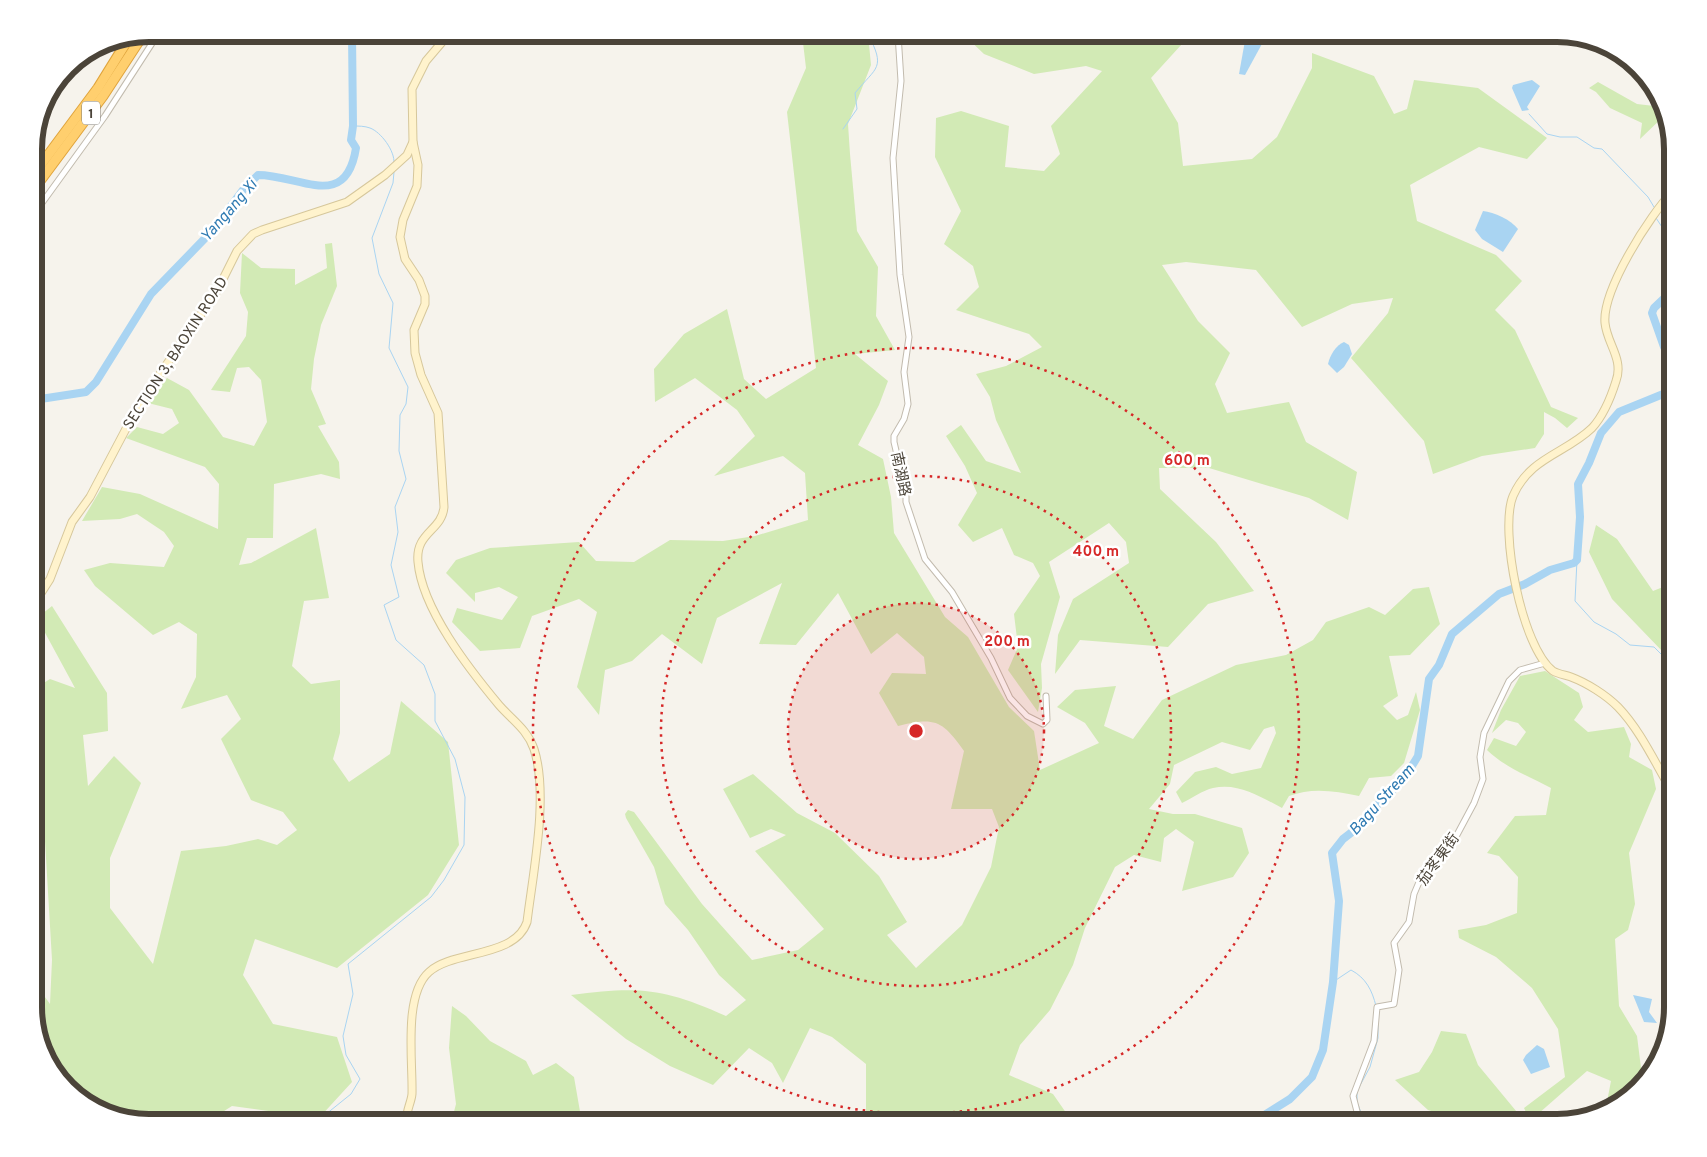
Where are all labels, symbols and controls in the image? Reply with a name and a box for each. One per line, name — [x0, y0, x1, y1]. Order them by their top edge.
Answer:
road number: 1 — [82, 102, 100, 125]
water label: Yangang Xi — [197, 175, 263, 247]
street label: SECTION 3, BAOXIN ROAD — [120, 274, 233, 434]
street label: 南湖路 — [886, 450, 914, 498]
text: 600 m — [1164, 452, 1210, 471]
text: 400 m — [1073, 543, 1119, 562]
text: 200 m — [984, 633, 1030, 652]
centre of rings — [907, 722, 925, 740]
water label: Bagu Stream — [1345, 761, 1420, 840]
street label: 茄苳東街 — [1414, 830, 1465, 890]

